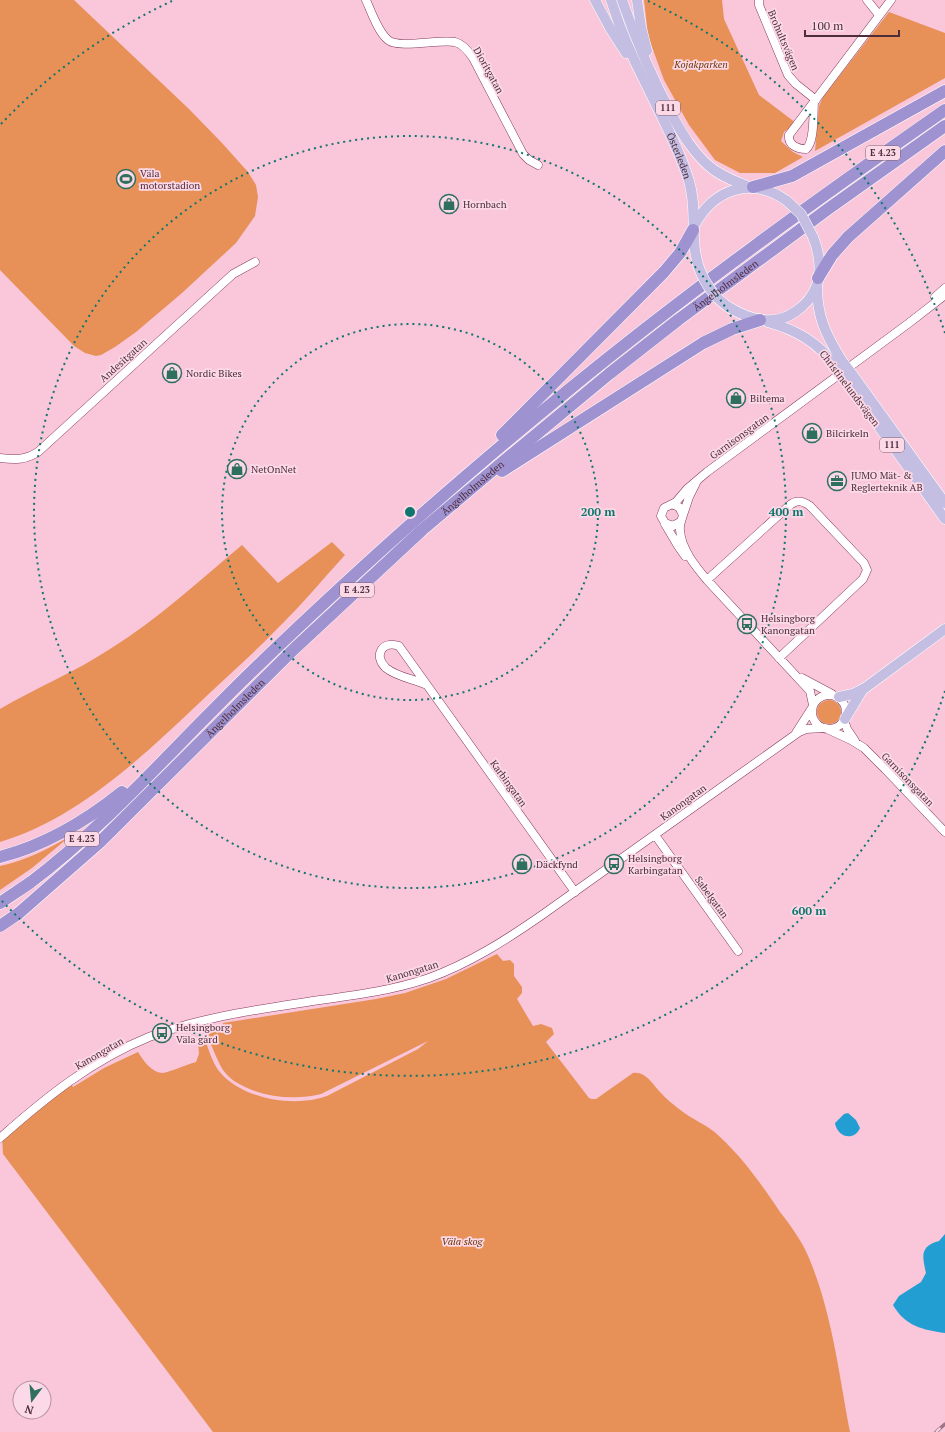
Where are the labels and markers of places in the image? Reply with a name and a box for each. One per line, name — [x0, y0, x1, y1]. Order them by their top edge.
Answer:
place label: Väla motorstadion — [140, 167, 200, 192]
sports icon: Väla motorstadion — [115, 168, 137, 190]
shop icon: Hornbach — [438, 193, 460, 215]
place label: Hornbach — [463, 198, 507, 211]
shop icon: Nordic Bikes — [161, 362, 183, 384]
place label: Nordic Bikes — [186, 367, 242, 380]
shop icon: Biltema — [725, 387, 747, 409]
place label: Biltema — [750, 392, 785, 405]
shop icon: Bilcirkeln — [801, 422, 823, 444]
place label: Bilcirkeln — [826, 427, 869, 440]
shop icon: NetOnNet — [226, 458, 248, 480]
place label: NetOnNet — [251, 463, 297, 476]
place label: JUMO Mät- & Reglerteknik AB — [851, 469, 923, 494]
office icon: JUMO Mät- & Reglerteknik AB — [826, 470, 848, 492]
centre of rings — [403, 505, 417, 519]
place label: Helsingborg Kanongatan — [761, 612, 816, 637]
bus stop icon: Helsingborg Kanongatan — [736, 613, 758, 635]
place label: Helsingborg Karbingatan — [628, 852, 683, 877]
shop icon: Däckfynd — [511, 853, 533, 875]
bus stop icon: Helsingborg Karbingatan — [603, 853, 625, 875]
place label: Däckfynd — [536, 858, 578, 871]
place label: Helsingborg Väla gård — [176, 1021, 231, 1046]
bus stop icon: Helsingborg Väla gård — [151, 1022, 173, 1044]

